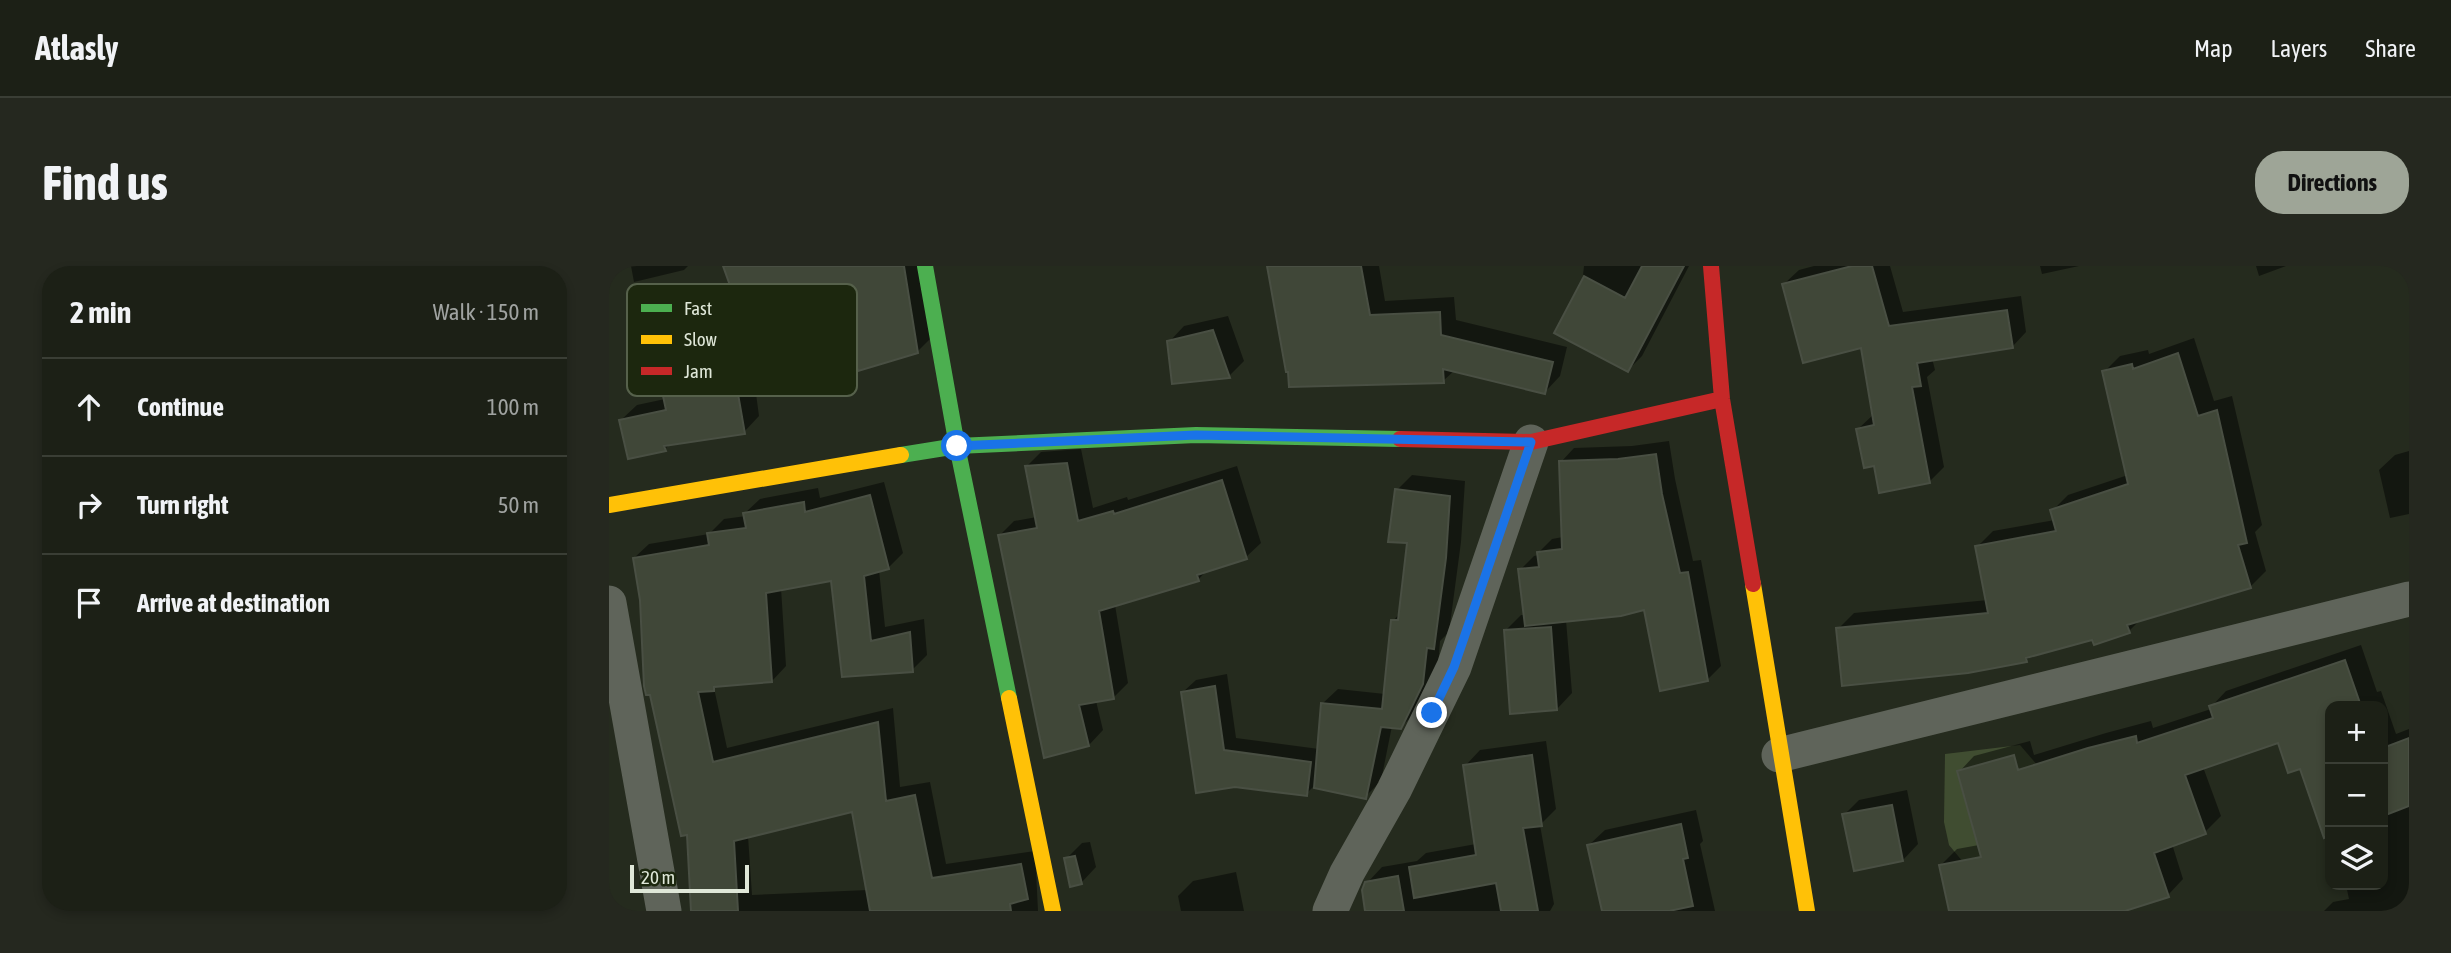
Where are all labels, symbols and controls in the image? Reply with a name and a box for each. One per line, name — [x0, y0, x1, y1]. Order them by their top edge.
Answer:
text: Atlasly — [35, 29, 118, 67]
text: Map — [2194, 35, 2233, 62]
text: Layers — [2271, 35, 2327, 62]
text: Share — [2365, 35, 2416, 62]
button: Directions — [2255, 151, 2409, 214]
text: Find us — [42, 154, 168, 210]
legend — [627, 284, 857, 396]
text: 2 min — [70, 295, 131, 329]
text: Fast — [684, 297, 712, 319]
text: Walk · 150 m — [433, 299, 539, 325]
text: Slow — [684, 328, 718, 350]
text: Jam — [684, 360, 713, 382]
icon: ahead — [70, 388, 108, 426]
text: Continue — [137, 392, 224, 422]
text: 100 m — [487, 394, 539, 420]
route start — [941, 430, 972, 461]
icon: right — [70, 486, 108, 524]
text: Turn right — [137, 490, 228, 520]
text: 50 m — [498, 492, 539, 518]
icon: arrive — [70, 584, 108, 622]
text: Arrive at destination — [137, 588, 330, 618]
route end — [1416, 697, 1447, 728]
map controls — [2325, 701, 2388, 890]
button: + — [2325, 701, 2388, 764]
button: − — [2325, 764, 2388, 827]
button: layers — [2325, 827, 2388, 890]
scale bar — [630, 862, 749, 894]
text: 20 m — [641, 866, 675, 888]

